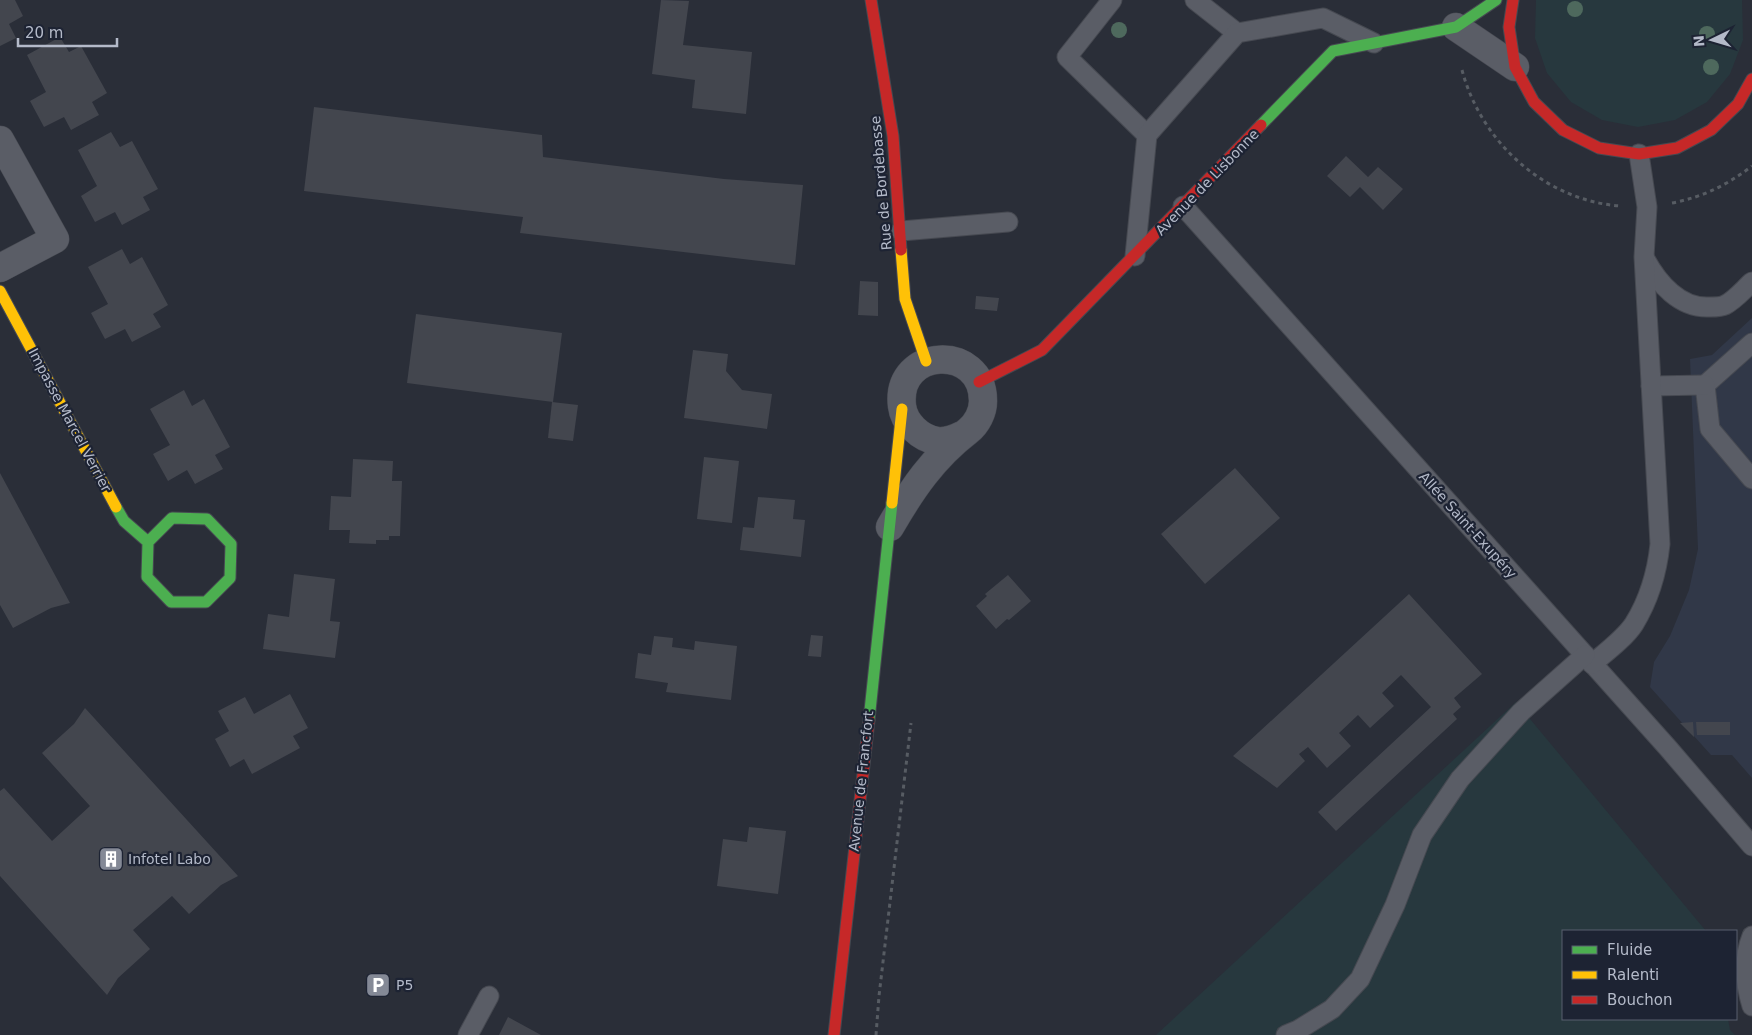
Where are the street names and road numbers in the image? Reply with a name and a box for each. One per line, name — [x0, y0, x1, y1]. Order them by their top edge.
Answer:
street label: Rue de Bordebasse — [867, 115, 895, 251]
street label: Avenue de Lisbonne — [1152, 126, 1262, 238]
street label: Impasse Marcel Verrier — [25, 345, 115, 495]
street label: Allée Saint-Exupéry — [1416, 469, 1520, 581]
street label: Avenue de Francfort — [846, 709, 876, 852]

